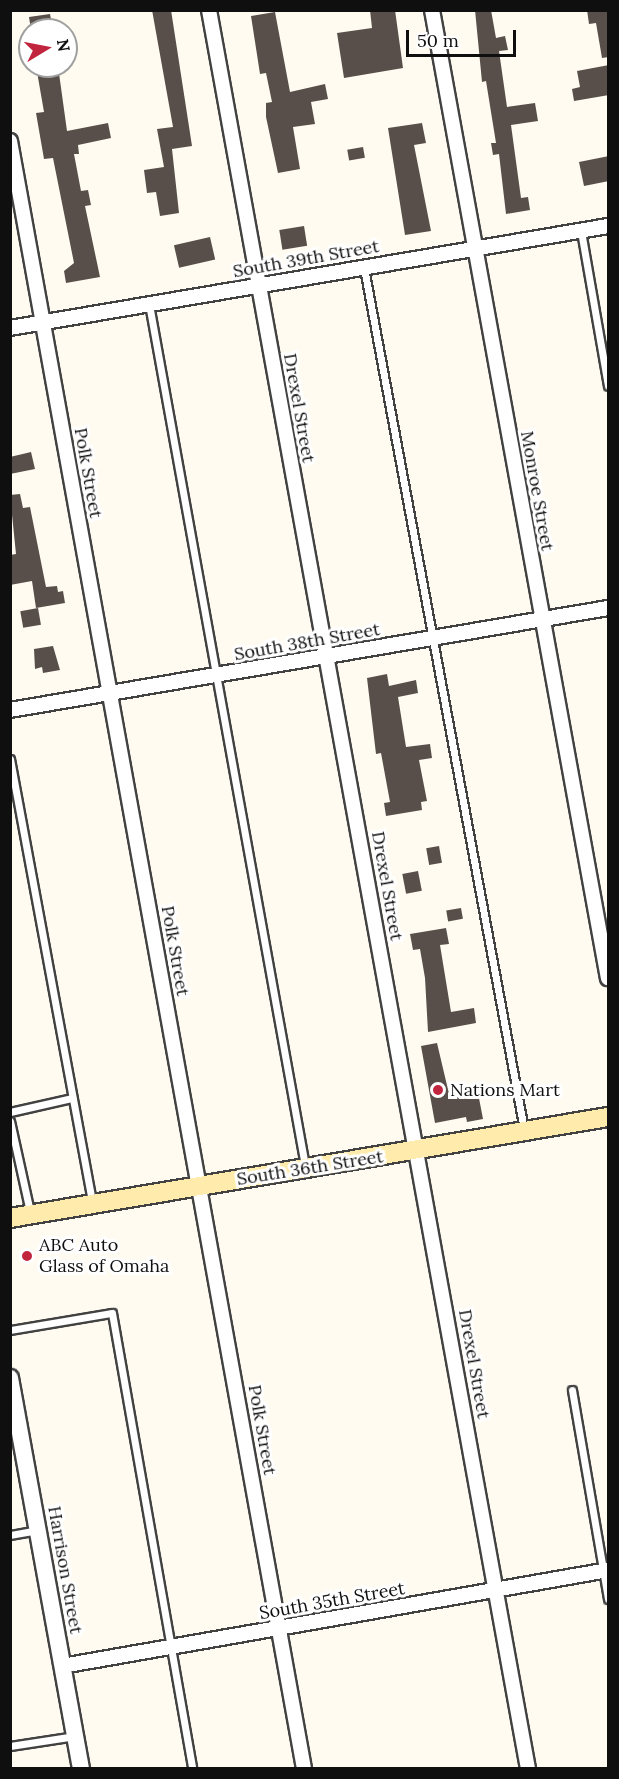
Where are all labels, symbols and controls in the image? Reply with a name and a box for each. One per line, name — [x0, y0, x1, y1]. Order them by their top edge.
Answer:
north arrow — [18, 18, 78, 78]
scale bar — [409, 18, 518, 56]
text: 50 m — [417, 29, 459, 52]
text: N — [53, 37, 75, 53]
street label: South 39th Street — [231, 236, 381, 282]
street label: Drexel Street — [279, 352, 319, 464]
street label: Polk Street — [69, 426, 107, 520]
street label: Monroe Street — [516, 429, 558, 553]
street label: South 38th Street — [232, 619, 382, 665]
street label: Drexel Street — [367, 830, 407, 942]
street label: Polk Street — [156, 904, 194, 998]
place label: Nations Mart — [450, 1079, 560, 1101]
marker: Nations Mart — [431, 1083, 445, 1097]
street label: South 36th Street — [235, 1146, 385, 1190]
place label: ABC Auto Glass of Omaha — [39, 1235, 169, 1278]
marker: ABC Auto Glass of Omaha — [20, 1249, 34, 1263]
street label: Drexel Street — [454, 1308, 494, 1420]
street label: Polk Street — [243, 1383, 281, 1477]
street label: Harrison Street — [43, 1504, 87, 1636]
street label: South 35th Street — [258, 1578, 406, 1624]

